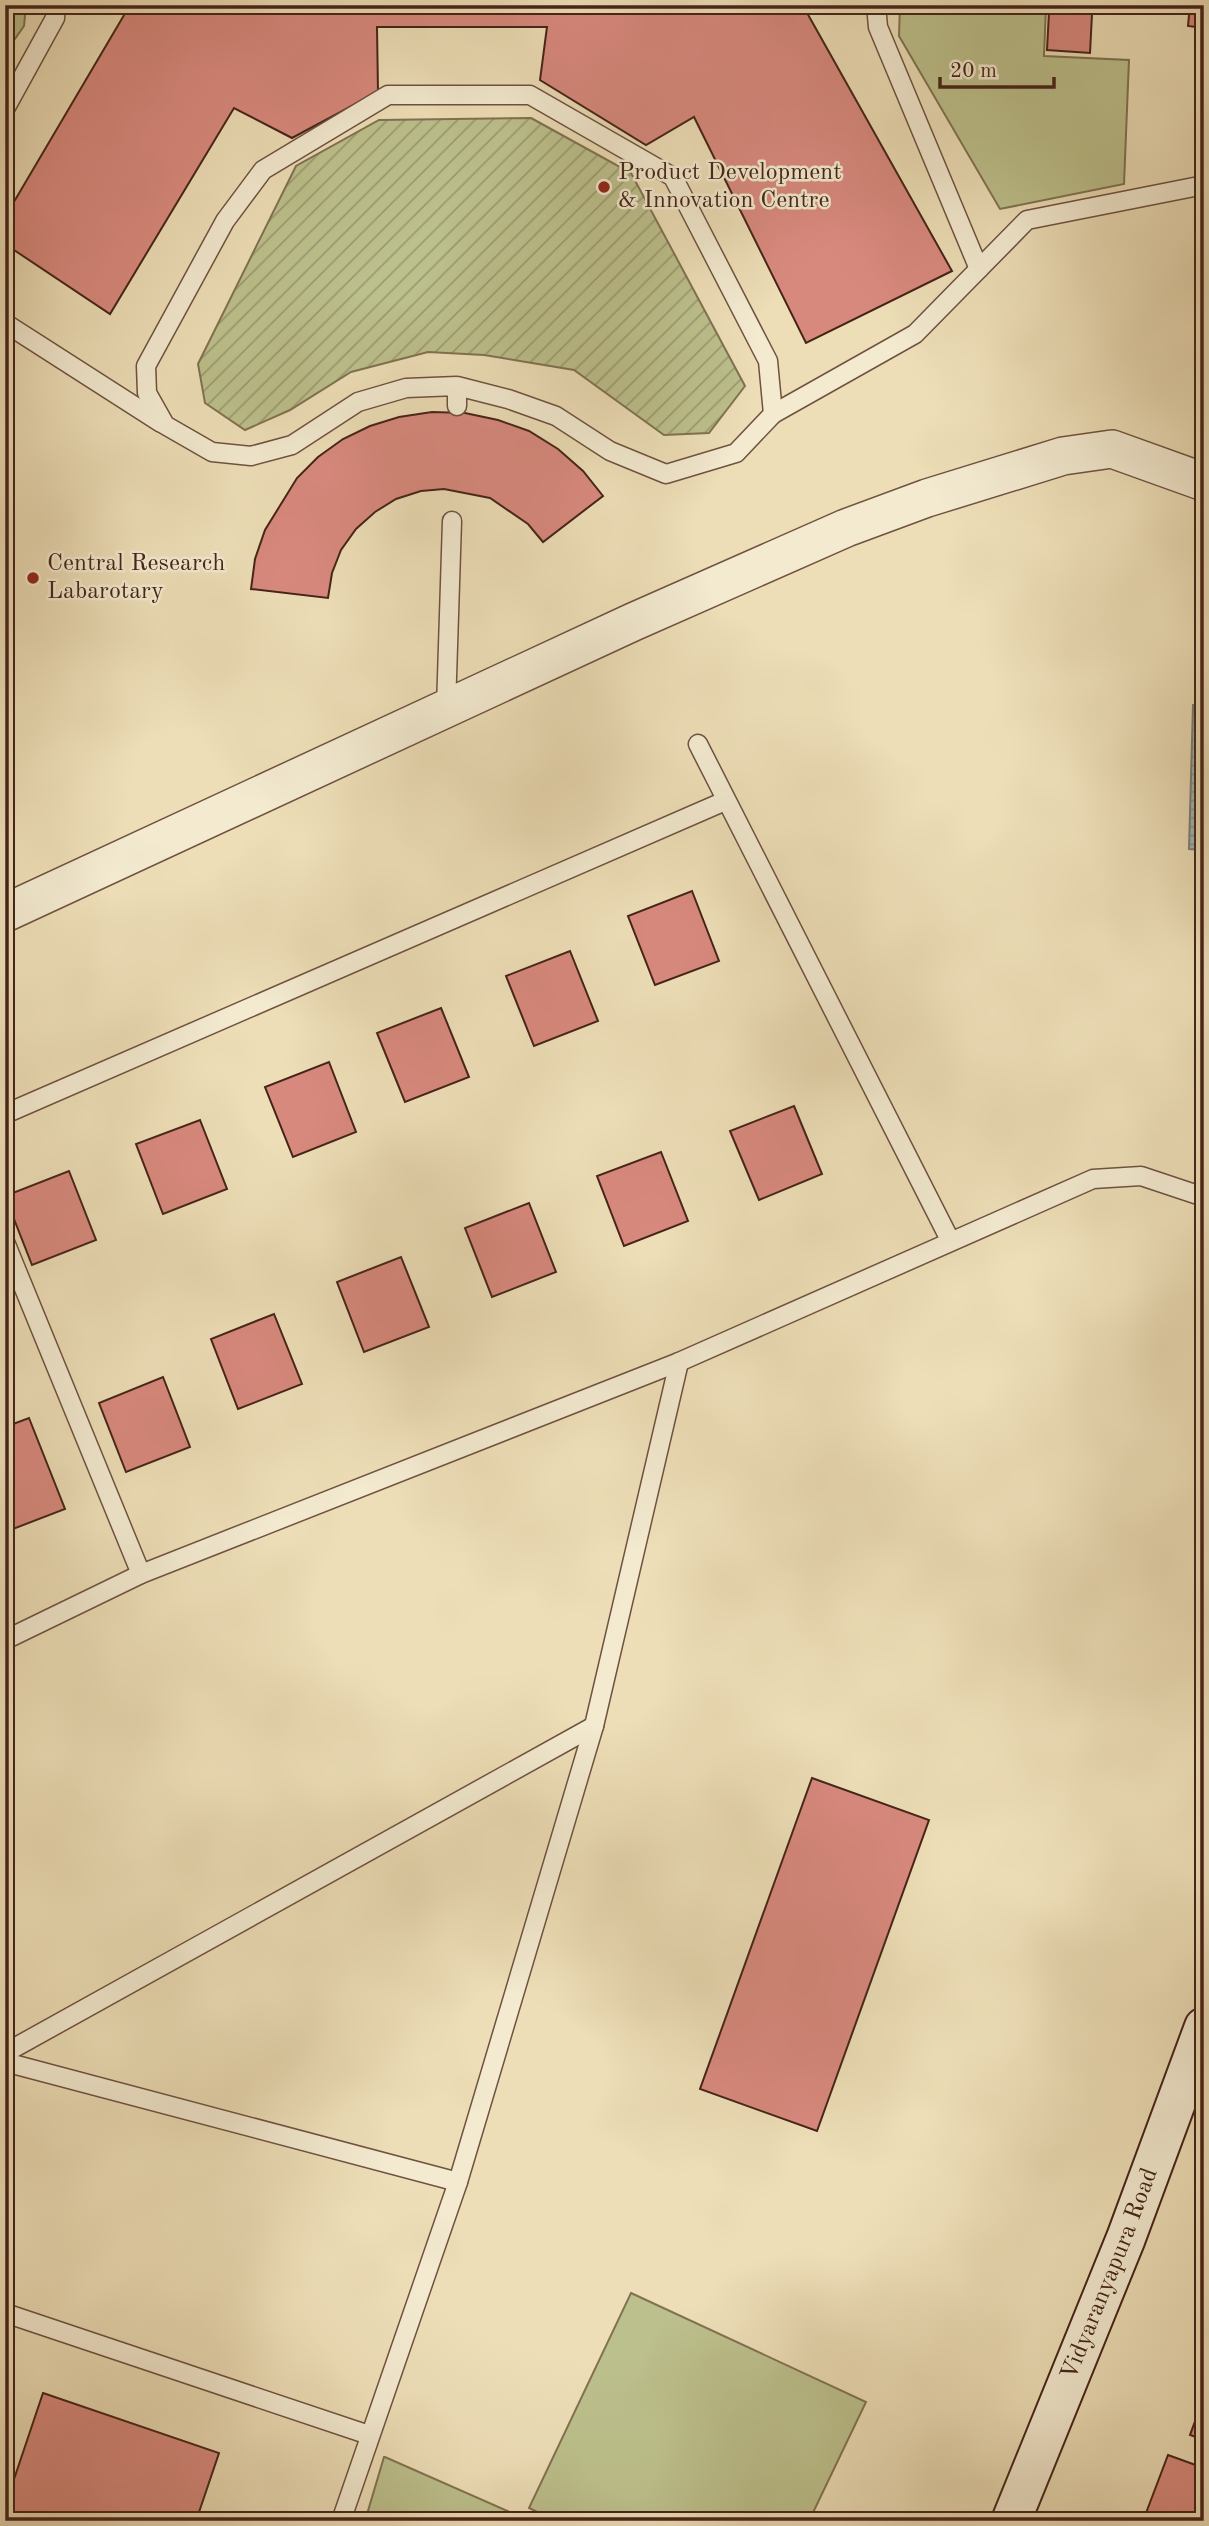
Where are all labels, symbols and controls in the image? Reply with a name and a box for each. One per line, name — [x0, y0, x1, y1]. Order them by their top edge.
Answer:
scale bar — [940, 46, 1053, 90]
text: 20 m — [950, 61, 997, 82]
place label: Product Development & Innovation Centre — [618, 161, 842, 213]
marker: Product Development & Innovation Centre — [596, 179, 612, 195]
place label: Central Research Labarotary — [47, 552, 225, 604]
marker: Central Research Labarotary — [25, 570, 41, 586]
street label: Vidyaranyapura Road — [1057, 2165, 1163, 2384]

